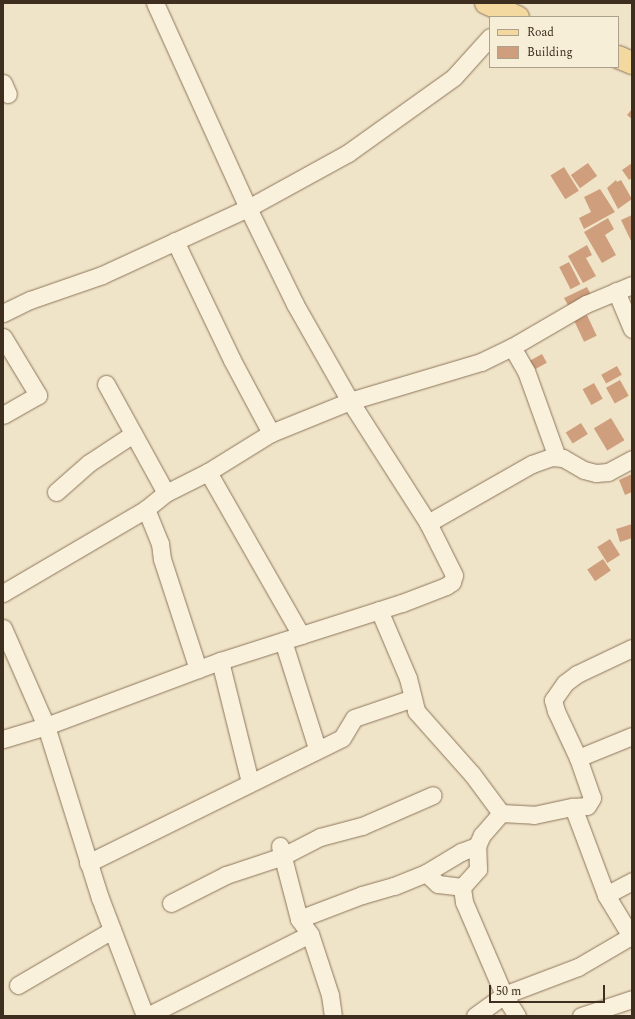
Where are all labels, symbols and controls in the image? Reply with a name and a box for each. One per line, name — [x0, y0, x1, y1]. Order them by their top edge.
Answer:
legend — [489, 16, 619, 68]
text: Road — [527, 23, 554, 42]
text: Building — [527, 43, 573, 62]
scale bar — [491, 977, 607, 1003]
text: 50 m — [496, 982, 521, 1001]

